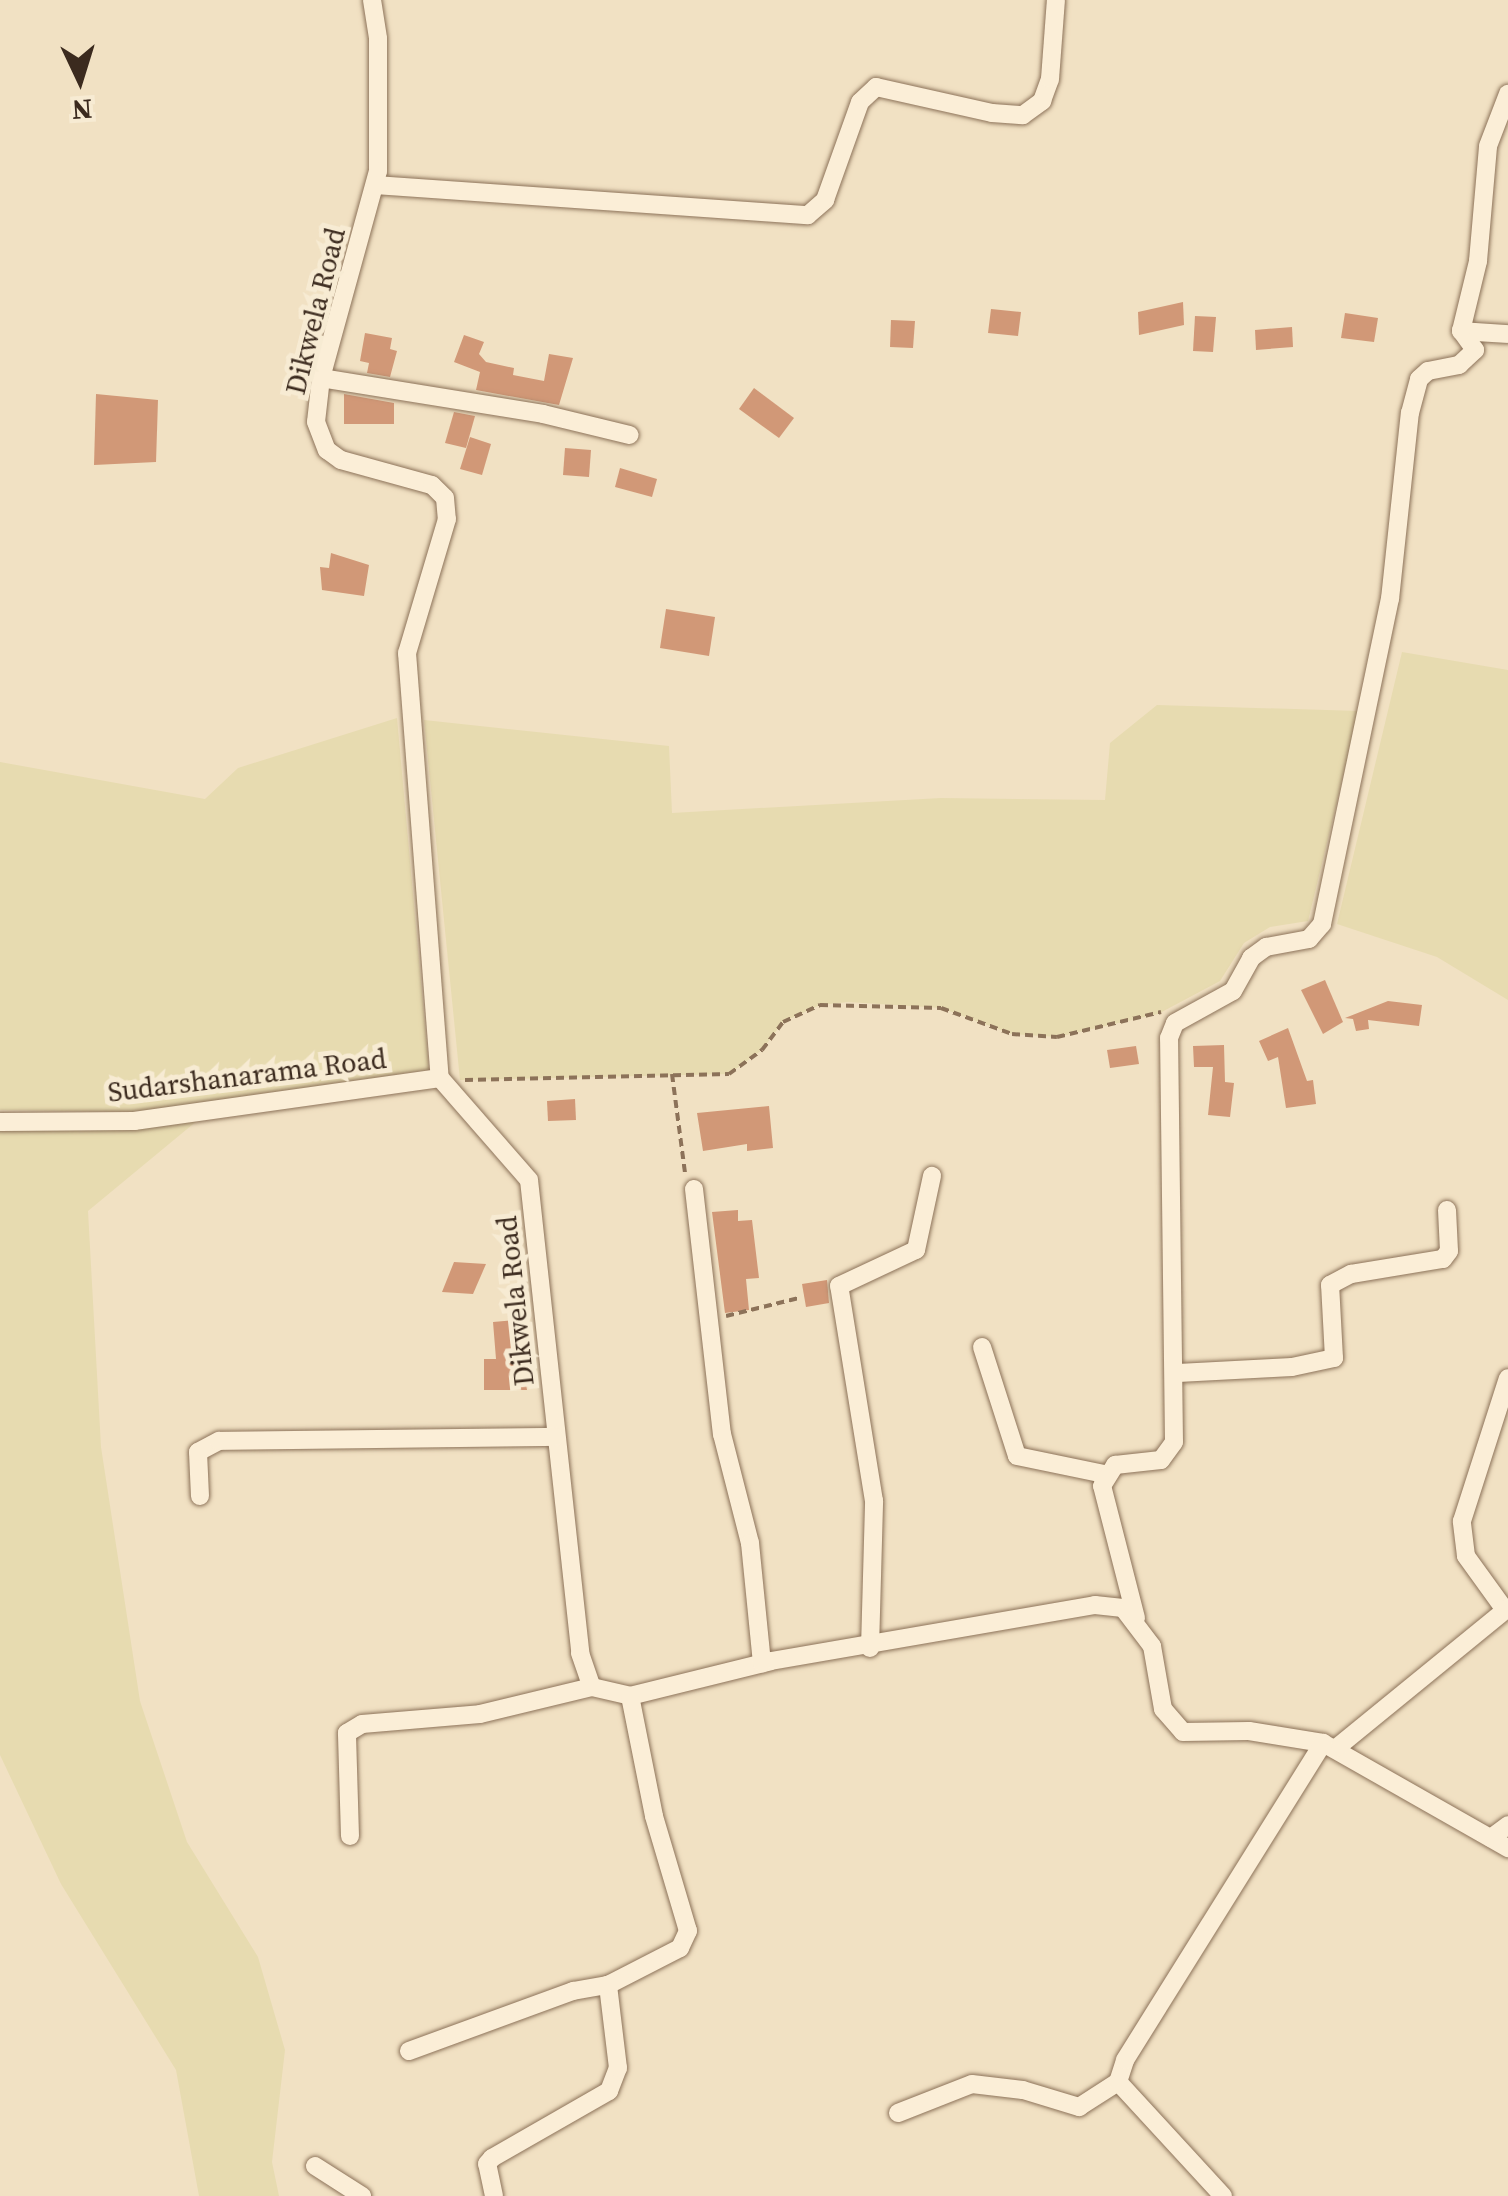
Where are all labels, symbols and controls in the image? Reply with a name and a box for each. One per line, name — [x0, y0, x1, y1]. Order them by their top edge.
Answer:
north arrow — [30, 30, 130, 130]
text: N — [71, 90, 94, 130]
street label: Dikwela Road — [278, 224, 352, 398]
street label: Sudarshanarama Road — [106, 1041, 388, 1109]
street label: Dikwela Road — [489, 1214, 541, 1388]

